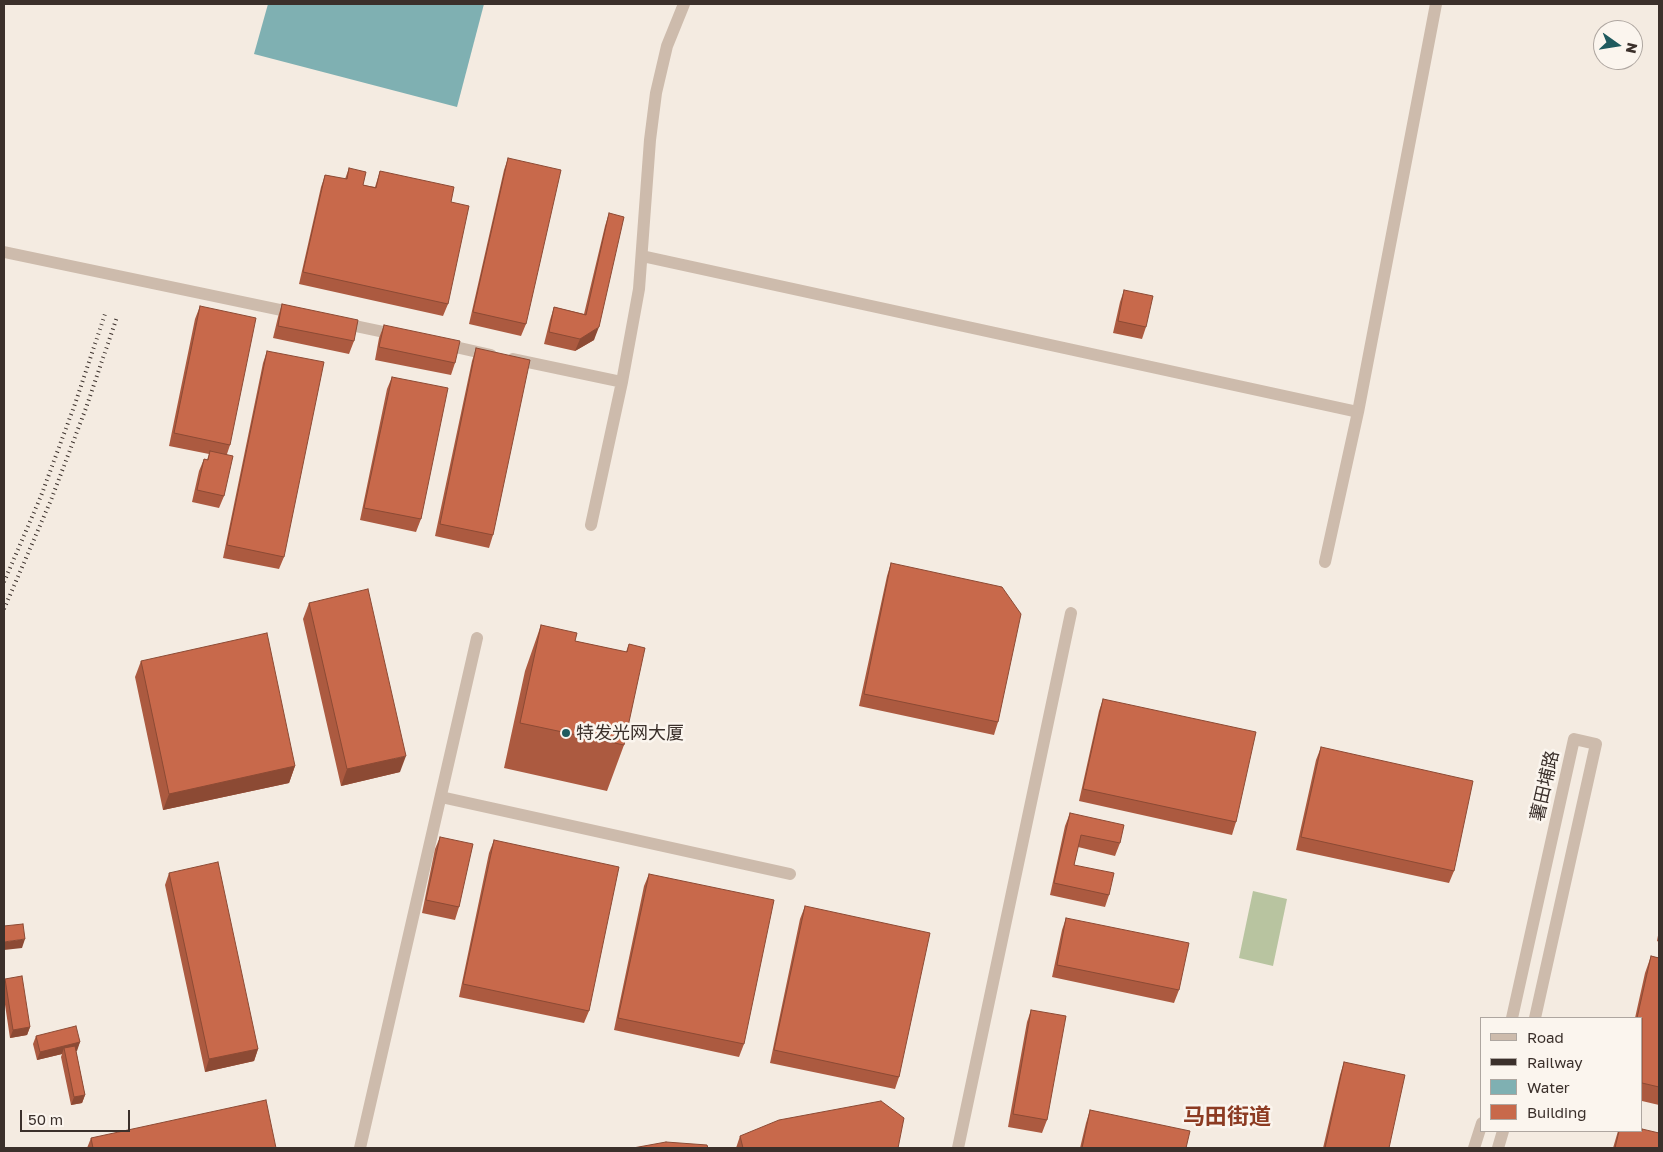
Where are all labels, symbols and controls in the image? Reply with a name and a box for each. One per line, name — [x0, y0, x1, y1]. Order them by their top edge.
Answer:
north arrow — [1593, 20, 1643, 70]
text: N — [1623, 41, 1642, 55]
place label: 特发光网大厦 — [576, 722, 684, 744]
marker: 特发光网大厦 — [560, 727, 572, 739]
street label: 薯田埔路 — [1526, 748, 1564, 824]
legend — [1480, 1017, 1643, 1132]
text: Road — [1527, 1028, 1564, 1046]
text: Railway — [1527, 1053, 1583, 1071]
text: Water — [1527, 1078, 1570, 1096]
scale bar — [22, 1100, 132, 1132]
text: Building — [1527, 1103, 1587, 1121]
district label: 马田街道 — [1183, 1104, 1271, 1130]
text: 50 m — [28, 1110, 63, 1128]

